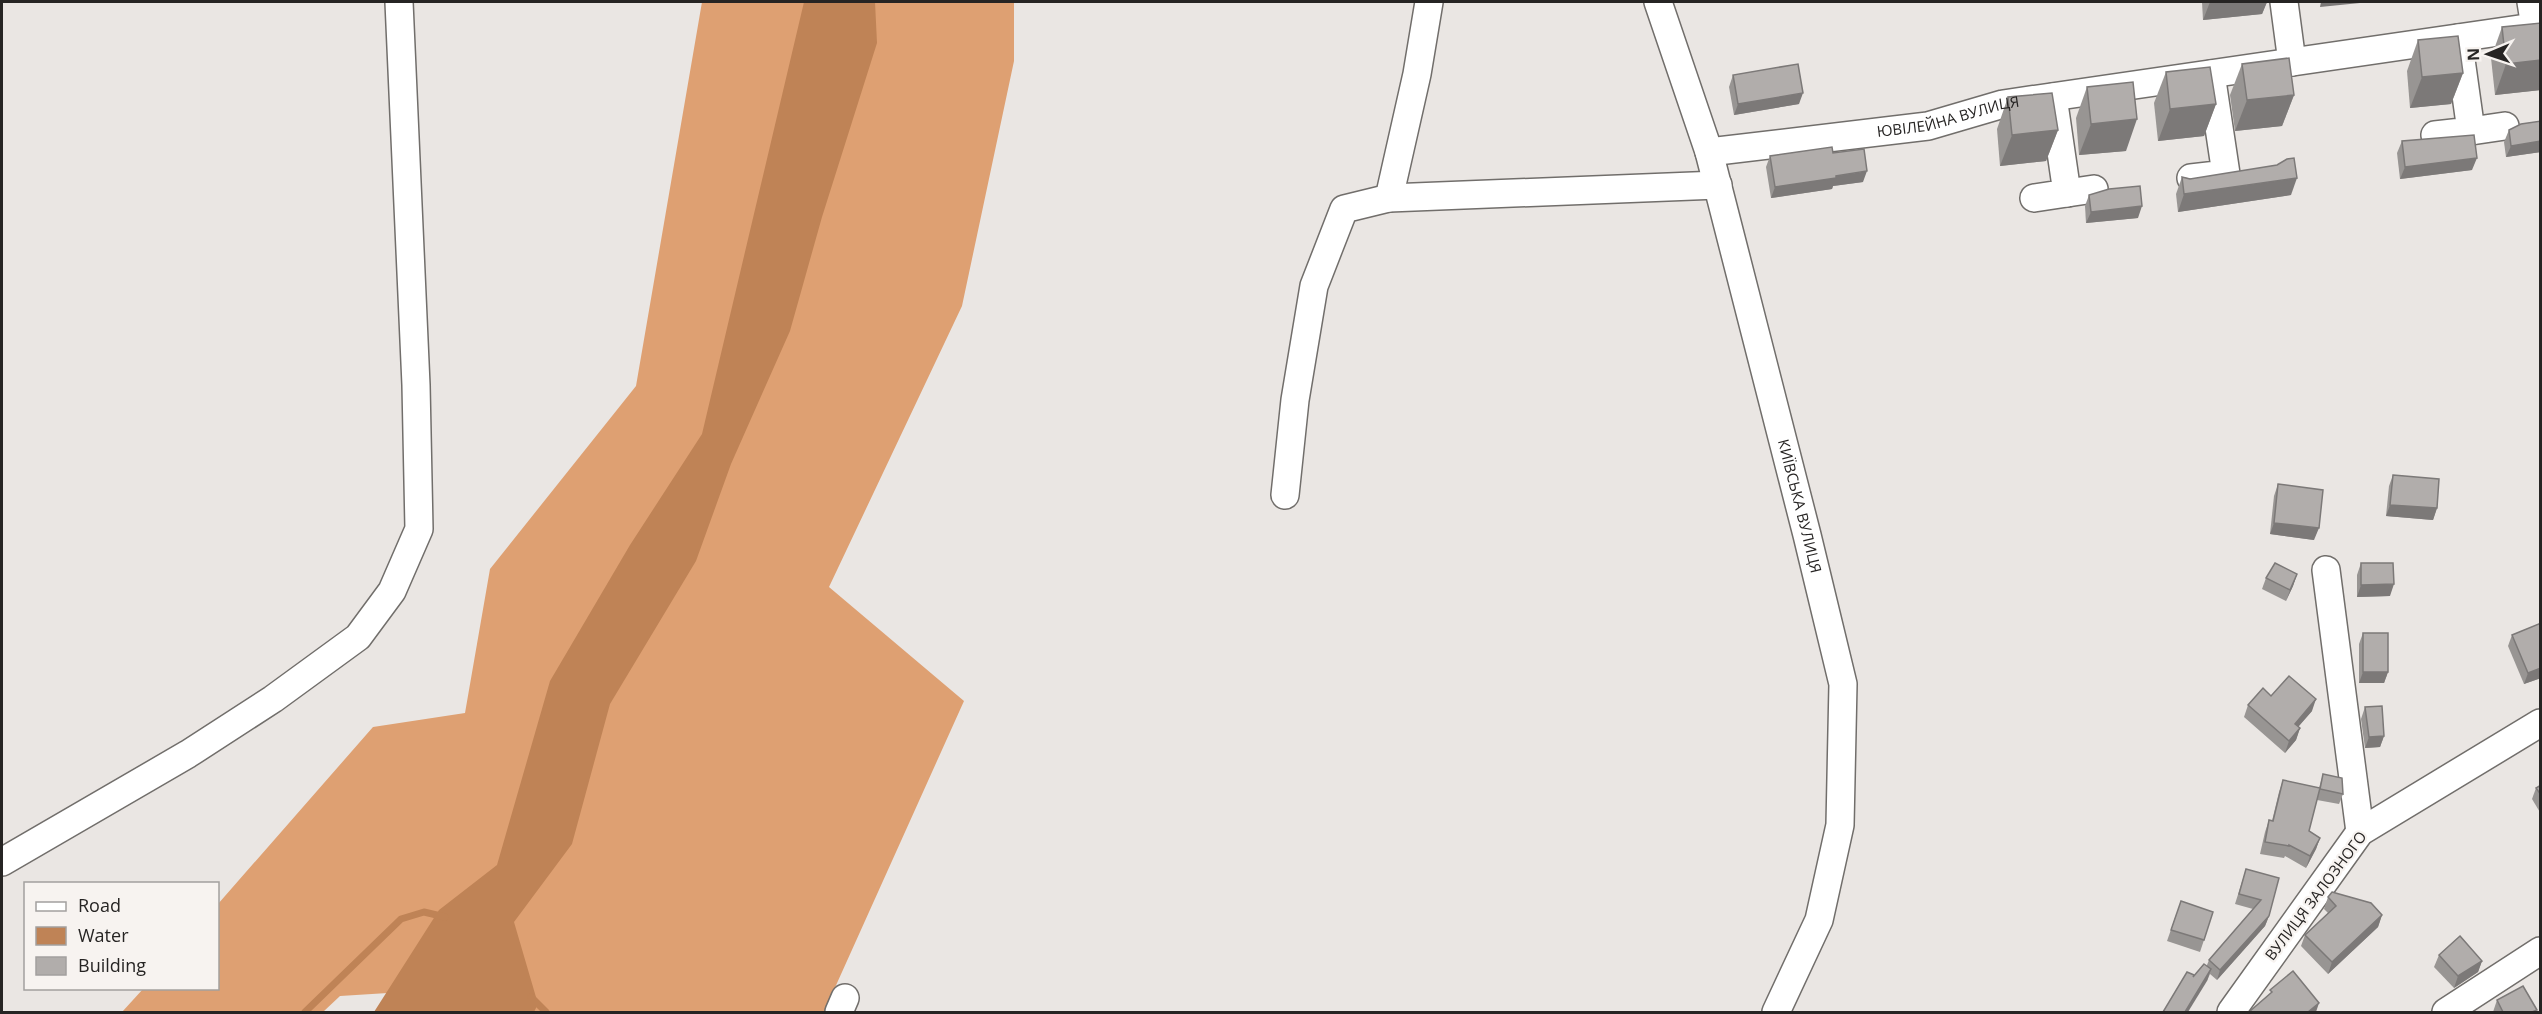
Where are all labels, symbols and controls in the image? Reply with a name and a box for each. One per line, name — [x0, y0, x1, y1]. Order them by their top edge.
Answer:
north arrow — [2458, 24, 2518, 84]
text: N — [2462, 48, 2484, 61]
street label: ЮВІЛЕЙНА ВУЛИЦЯ — [1876, 91, 2020, 141]
street label: КИЇВСЬКА ВУЛИЦЯ — [1774, 437, 1827, 575]
street label: ВУЛИЦЯ ЗАЛОЗНОГО — [2260, 827, 2370, 964]
legend — [24, 882, 219, 990]
text: Road — [78, 893, 121, 917]
text: Water — [78, 923, 129, 947]
text: Building — [78, 953, 146, 977]

